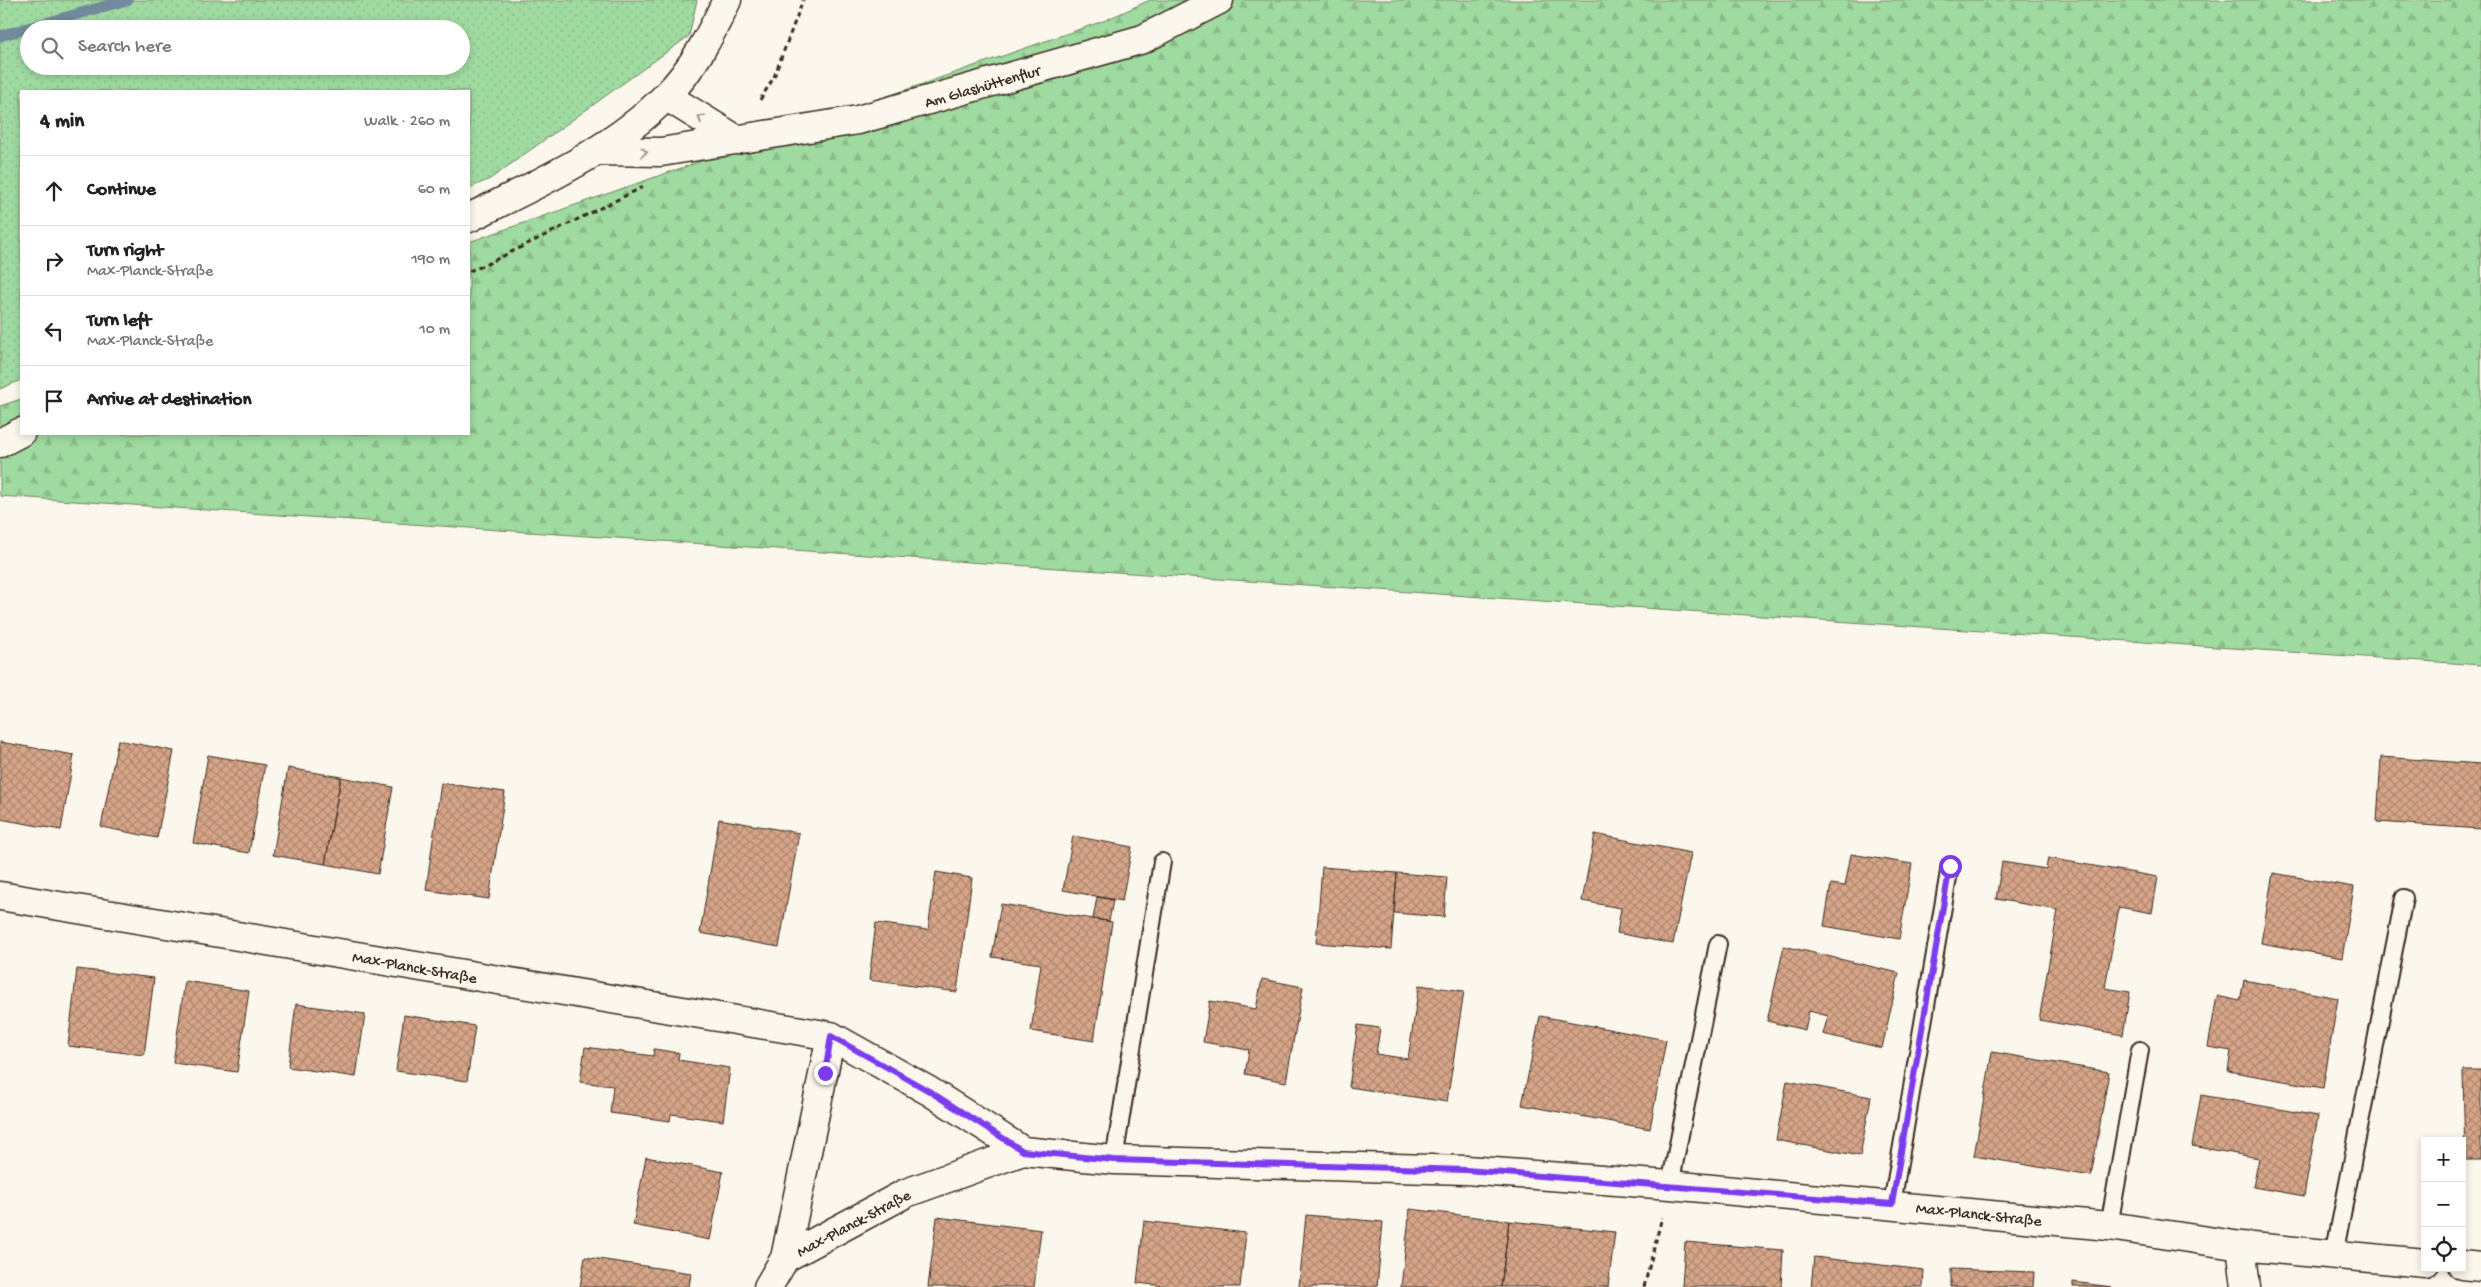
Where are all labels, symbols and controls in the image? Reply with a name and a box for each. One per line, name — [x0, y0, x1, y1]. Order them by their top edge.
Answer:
search box — [20, 20, 470, 75]
icon: search — [38, 34, 66, 62]
text: Search here — [78, 36, 172, 59]
street label: Am Glashüttenflur — [923, 62, 1044, 114]
text: 4 min — [40, 110, 84, 135]
text: Walk · 260 m — [364, 113, 450, 132]
one-way arrow — [698, 115, 707, 125]
one-way arrow — [641, 147, 649, 157]
icon: ahead — [40, 177, 68, 205]
text: Continue — [87, 179, 156, 202]
text: 60 m — [418, 181, 450, 200]
text: Turn right — [87, 240, 163, 263]
icon: right — [40, 247, 68, 275]
text: 190 m — [411, 251, 450, 270]
text: Max-Planck-Straße — [87, 263, 213, 282]
text: Turn left — [87, 310, 151, 333]
icon: left — [40, 317, 68, 345]
text: 10 m — [419, 321, 450, 340]
text: Max-Planck-Straße — [87, 333, 213, 352]
icon: arrive — [40, 387, 68, 415]
text: Arrive at destination — [87, 389, 251, 412]
route start — [1939, 855, 1962, 878]
street label: Max-Planck-Straße — [351, 949, 479, 990]
route end — [814, 1062, 837, 1085]
map controls — [2421, 1137, 2466, 1272]
button: + — [2421, 1137, 2466, 1182]
button: − — [2421, 1182, 2466, 1227]
street label: Max-Planck-Straße — [794, 1187, 916, 1263]
street label: Max-Planck-Straße — [1915, 1200, 2043, 1233]
button: locate — [2421, 1227, 2466, 1272]

